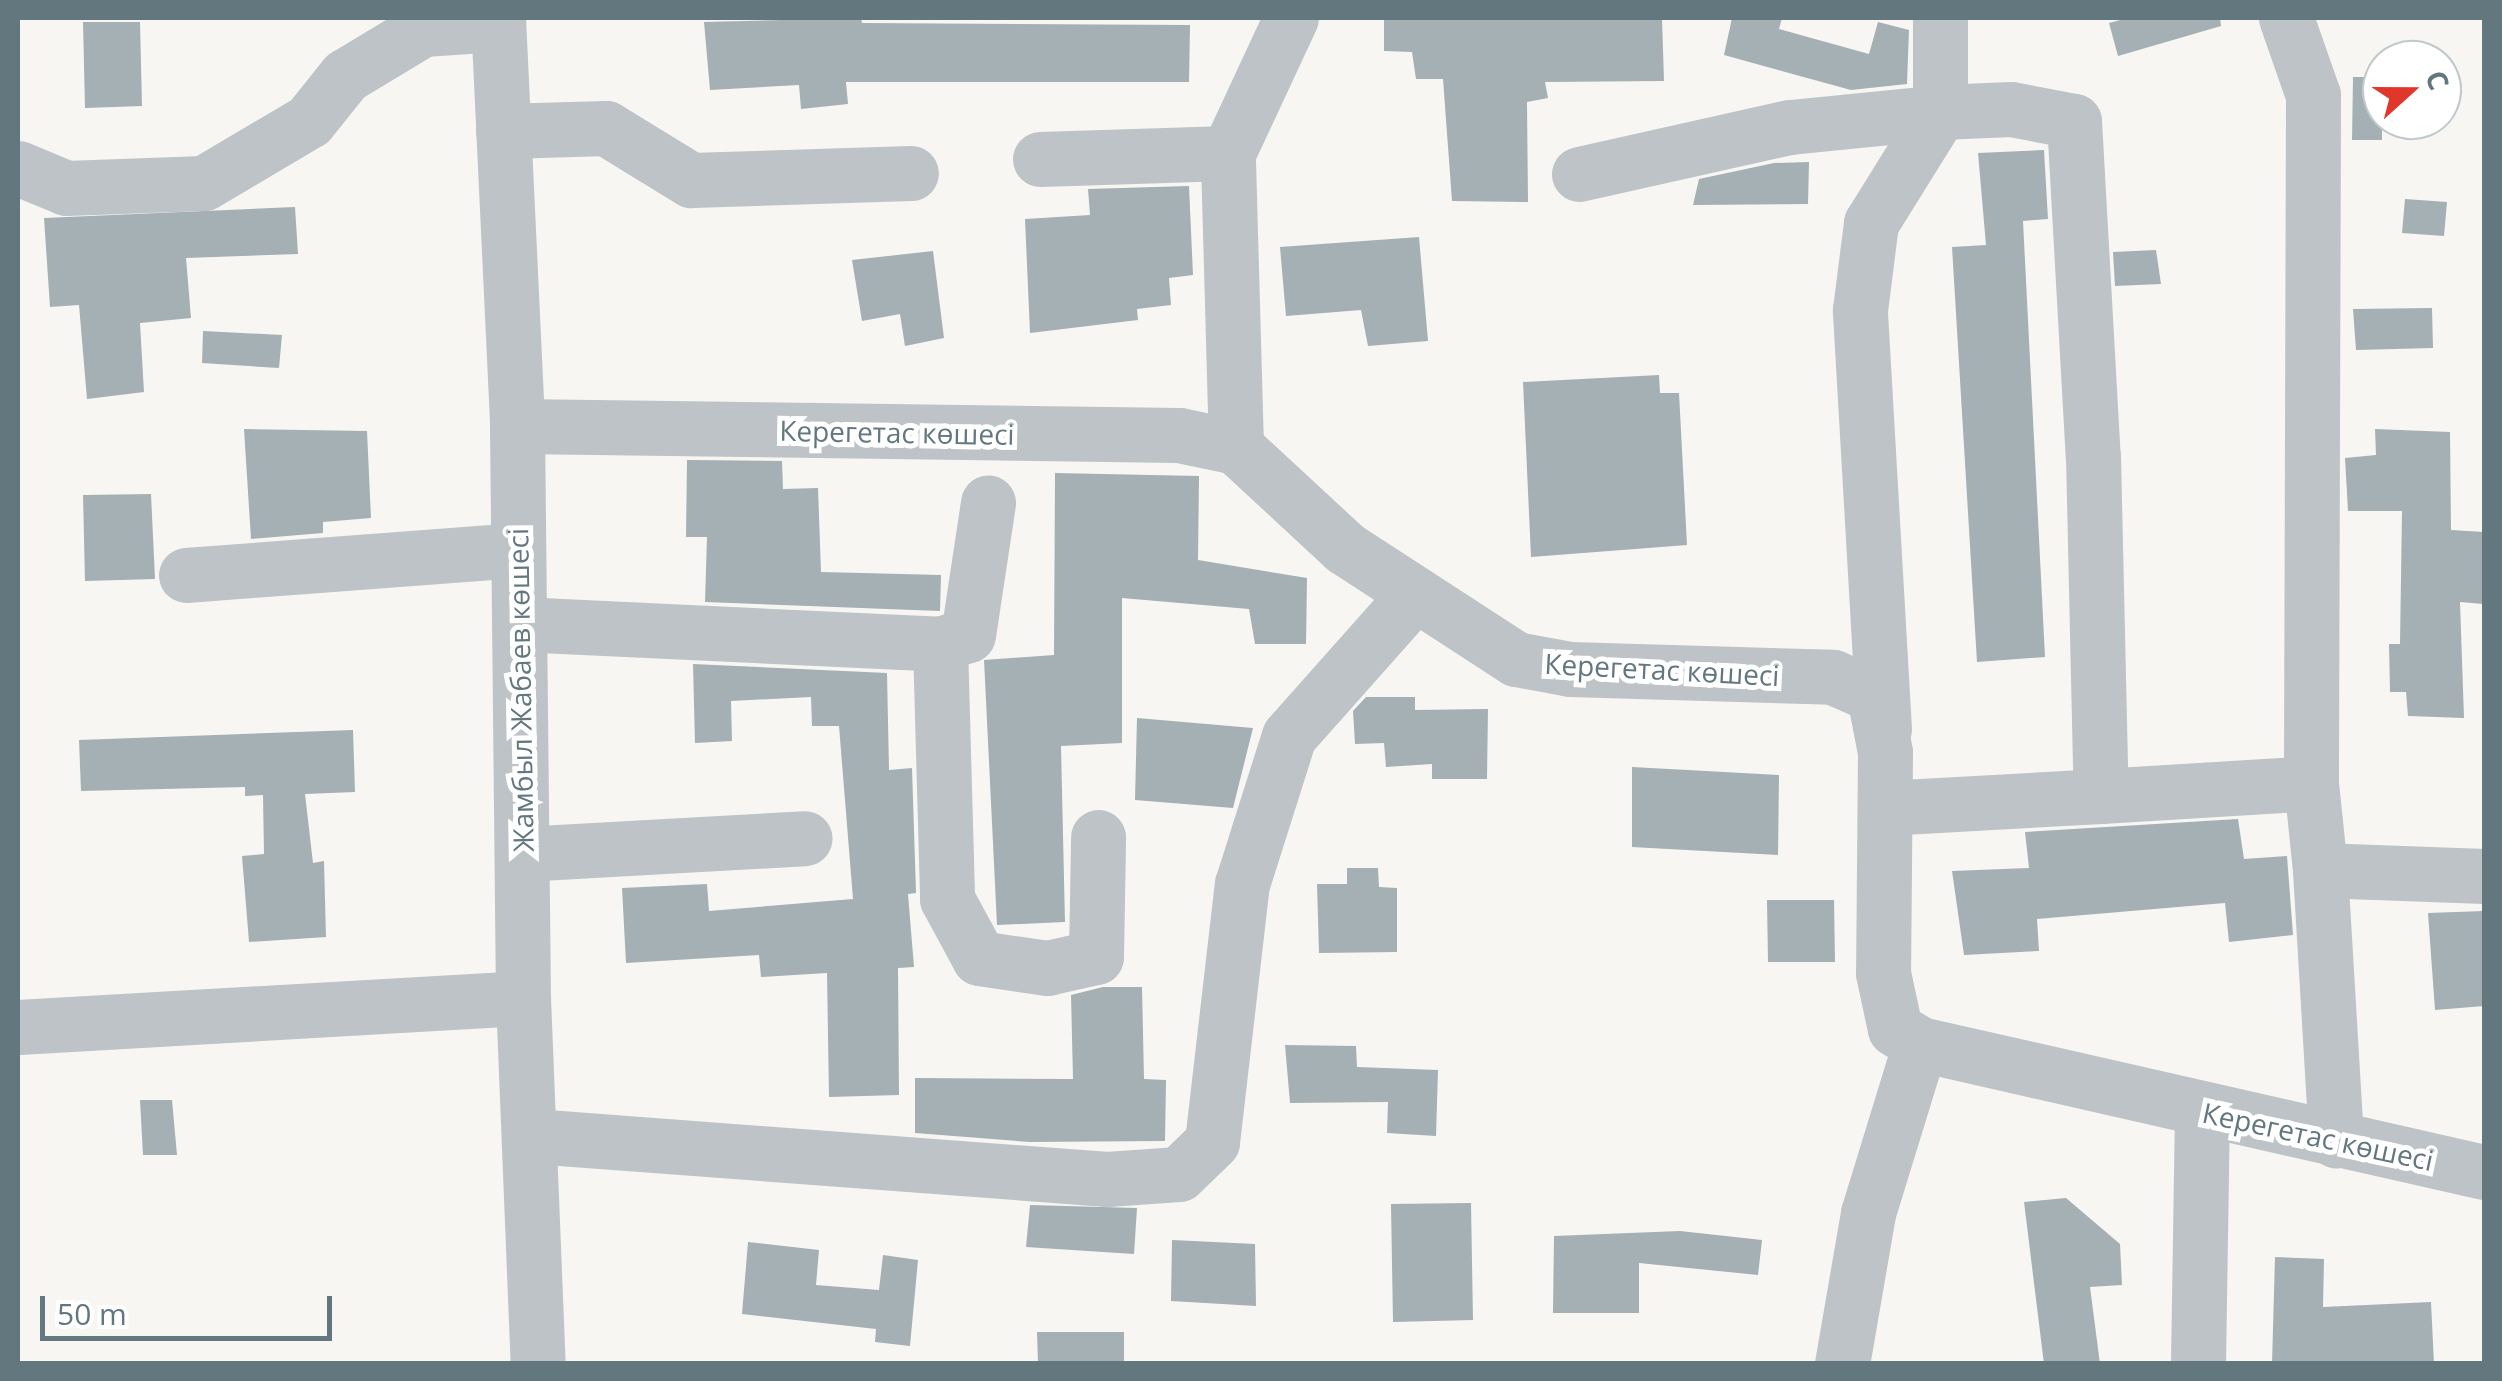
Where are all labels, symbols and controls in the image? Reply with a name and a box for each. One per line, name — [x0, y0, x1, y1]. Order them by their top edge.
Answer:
north arrow — [2362, 40, 2462, 140]
text: С — [2417, 65, 2459, 95]
street label: Керегетас көшесі — [779, 413, 1015, 451]
street label: Жамбыл Жабаев көшесі — [500, 528, 540, 852]
street label: Керегетас көшесі — [1544, 646, 1780, 692]
street label: Керегетас көшесі — [2199, 1095, 2437, 1177]
scale bar — [45, 1276, 338, 1338]
text: 50 m — [57, 1293, 127, 1334]

